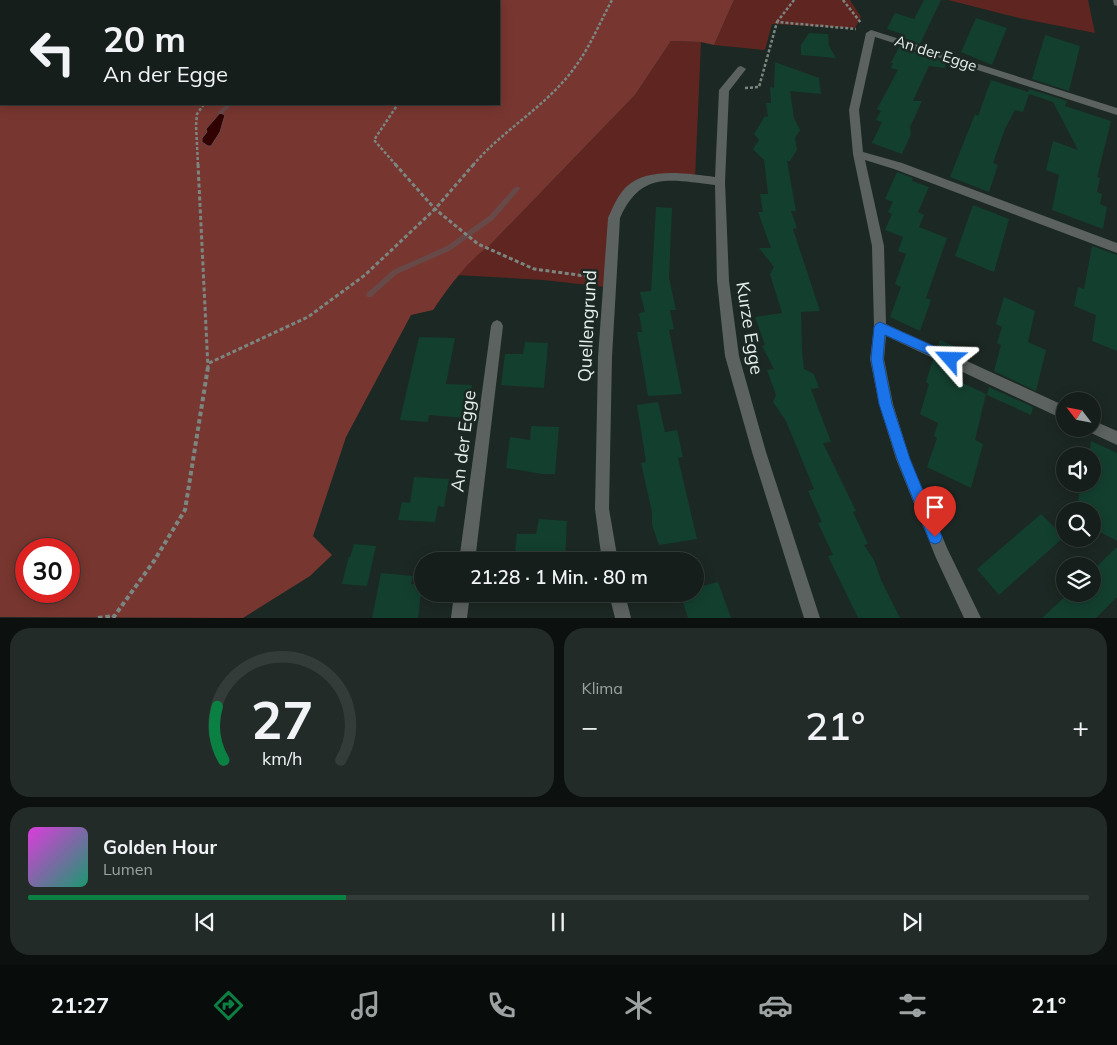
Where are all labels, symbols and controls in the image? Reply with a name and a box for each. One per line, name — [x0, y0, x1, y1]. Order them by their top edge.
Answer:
text: 20 m — [103, 17, 186, 61]
icon: left — [20, 20, 85, 85]
street label: An der Egge — [893, 31, 979, 75]
text: An der Egge — [103, 60, 228, 88]
street label: Quellengrund — [573, 269, 601, 383]
street label: Kurze Egge — [731, 280, 769, 376]
position arrow — [923, 332, 975, 384]
street label: An der Egge — [445, 389, 481, 493]
north arrow — [1056, 392, 1101, 438]
map controls — [1056, 392, 1101, 602]
button: sound — [1056, 447, 1101, 492]
pin — [914, 486, 956, 537]
icon: arrive — [921, 493, 949, 521]
button: search — [1056, 502, 1101, 547]
speed limit sign: 30 — [15, 538, 80, 603]
button: layers — [1056, 557, 1101, 602]
text: 21:28 · 1 Min. · 80 m — [470, 565, 648, 589]
text: Klima — [582, 678, 623, 698]
text: 27 — [251, 687, 313, 752]
text: 21° — [805, 702, 865, 750]
text: − — [582, 709, 598, 744]
text: + — [1072, 709, 1089, 744]
text: km/h — [262, 747, 302, 769]
text: Golden Hour — [103, 835, 217, 859]
text: Lumen — [103, 859, 153, 879]
icon: previous — [191, 908, 219, 936]
icon: pause — [544, 908, 572, 936]
icon: next — [898, 908, 926, 936]
icon: directions — [211, 988, 246, 1023]
icon: music — [348, 988, 383, 1023]
icon: phone — [484, 988, 519, 1023]
icon: climate — [621, 988, 656, 1023]
icon: car — [758, 988, 793, 1023]
icon: filters — [895, 988, 930, 1023]
text: 21:27 — [51, 991, 109, 1019]
text: 21° — [1031, 991, 1066, 1019]

